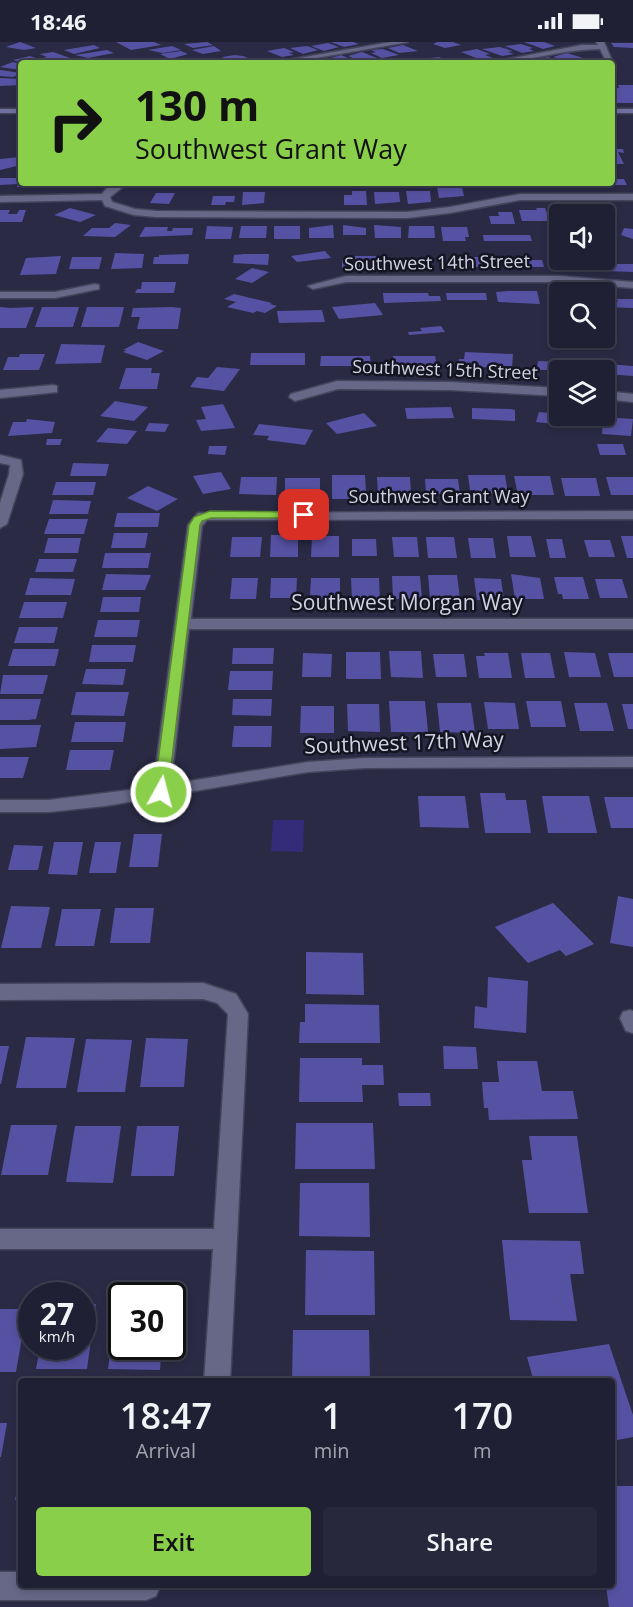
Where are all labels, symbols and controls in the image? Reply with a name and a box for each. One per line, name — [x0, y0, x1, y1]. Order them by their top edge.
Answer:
text: 18:46 — [30, 6, 87, 36]
text: 130 m — [135, 76, 259, 133]
icon: right — [36, 84, 114, 162]
text: Southwest Grant Way — [135, 130, 407, 167]
map controls — [549, 204, 615, 426]
button: sound — [549, 204, 615, 270]
street label: Southwest 14th Street — [344, 248, 530, 276]
button: search — [549, 282, 615, 348]
street label: Southwest 15th Street — [352, 354, 538, 384]
button: layers — [549, 360, 615, 426]
street label: Southwest Grant Way — [348, 484, 531, 508]
pin — [278, 489, 329, 540]
icon: arrive — [287, 498, 320, 531]
street label: Southwest Morgan Way — [291, 588, 523, 616]
street label: Southwest 17th Way — [304, 725, 505, 759]
position arrow — [129, 760, 193, 824]
speed limit sign: 30 — [108, 1282, 186, 1360]
text: 27 — [40, 1293, 74, 1334]
text: km/h — [39, 1326, 75, 1346]
text: 18:47 — [120, 1391, 212, 1440]
text: 1 — [321, 1391, 342, 1440]
text: 170 — [451, 1391, 513, 1440]
text: Arrival — [136, 1437, 196, 1464]
text: min — [314, 1437, 350, 1464]
text: m — [473, 1437, 492, 1464]
button: Exit — [36, 1507, 311, 1576]
button: Share — [323, 1507, 597, 1576]

